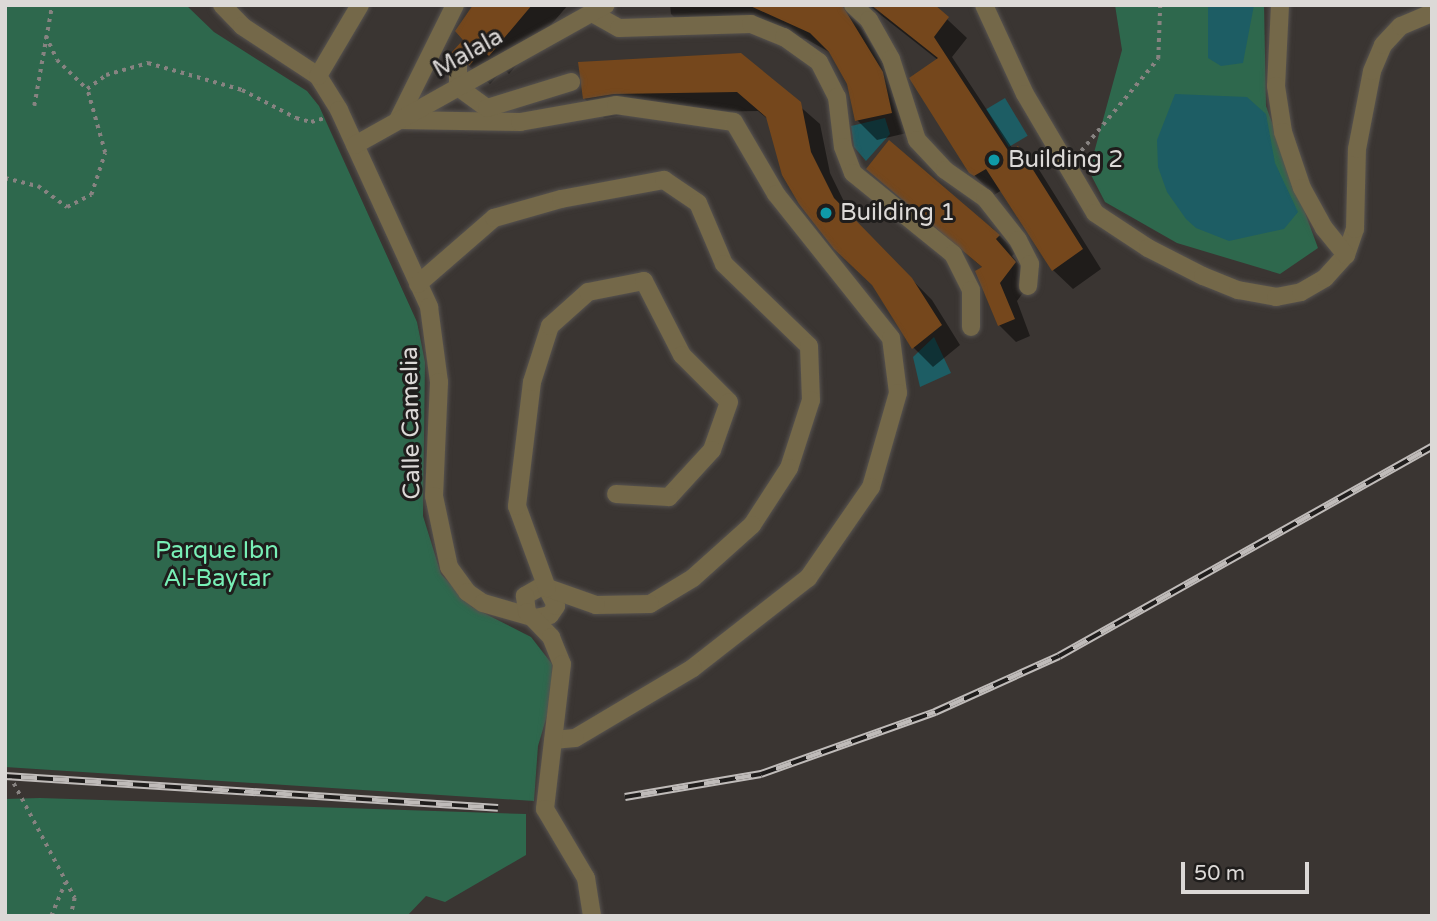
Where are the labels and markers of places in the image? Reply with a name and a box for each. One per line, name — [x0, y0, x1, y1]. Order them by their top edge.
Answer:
place label: Building 2 — [1008, 146, 1123, 174]
marker: Building 2 — [986, 152, 1002, 168]
place label: Building 1 — [840, 199, 955, 227]
marker: Building 1 — [818, 205, 834, 221]

